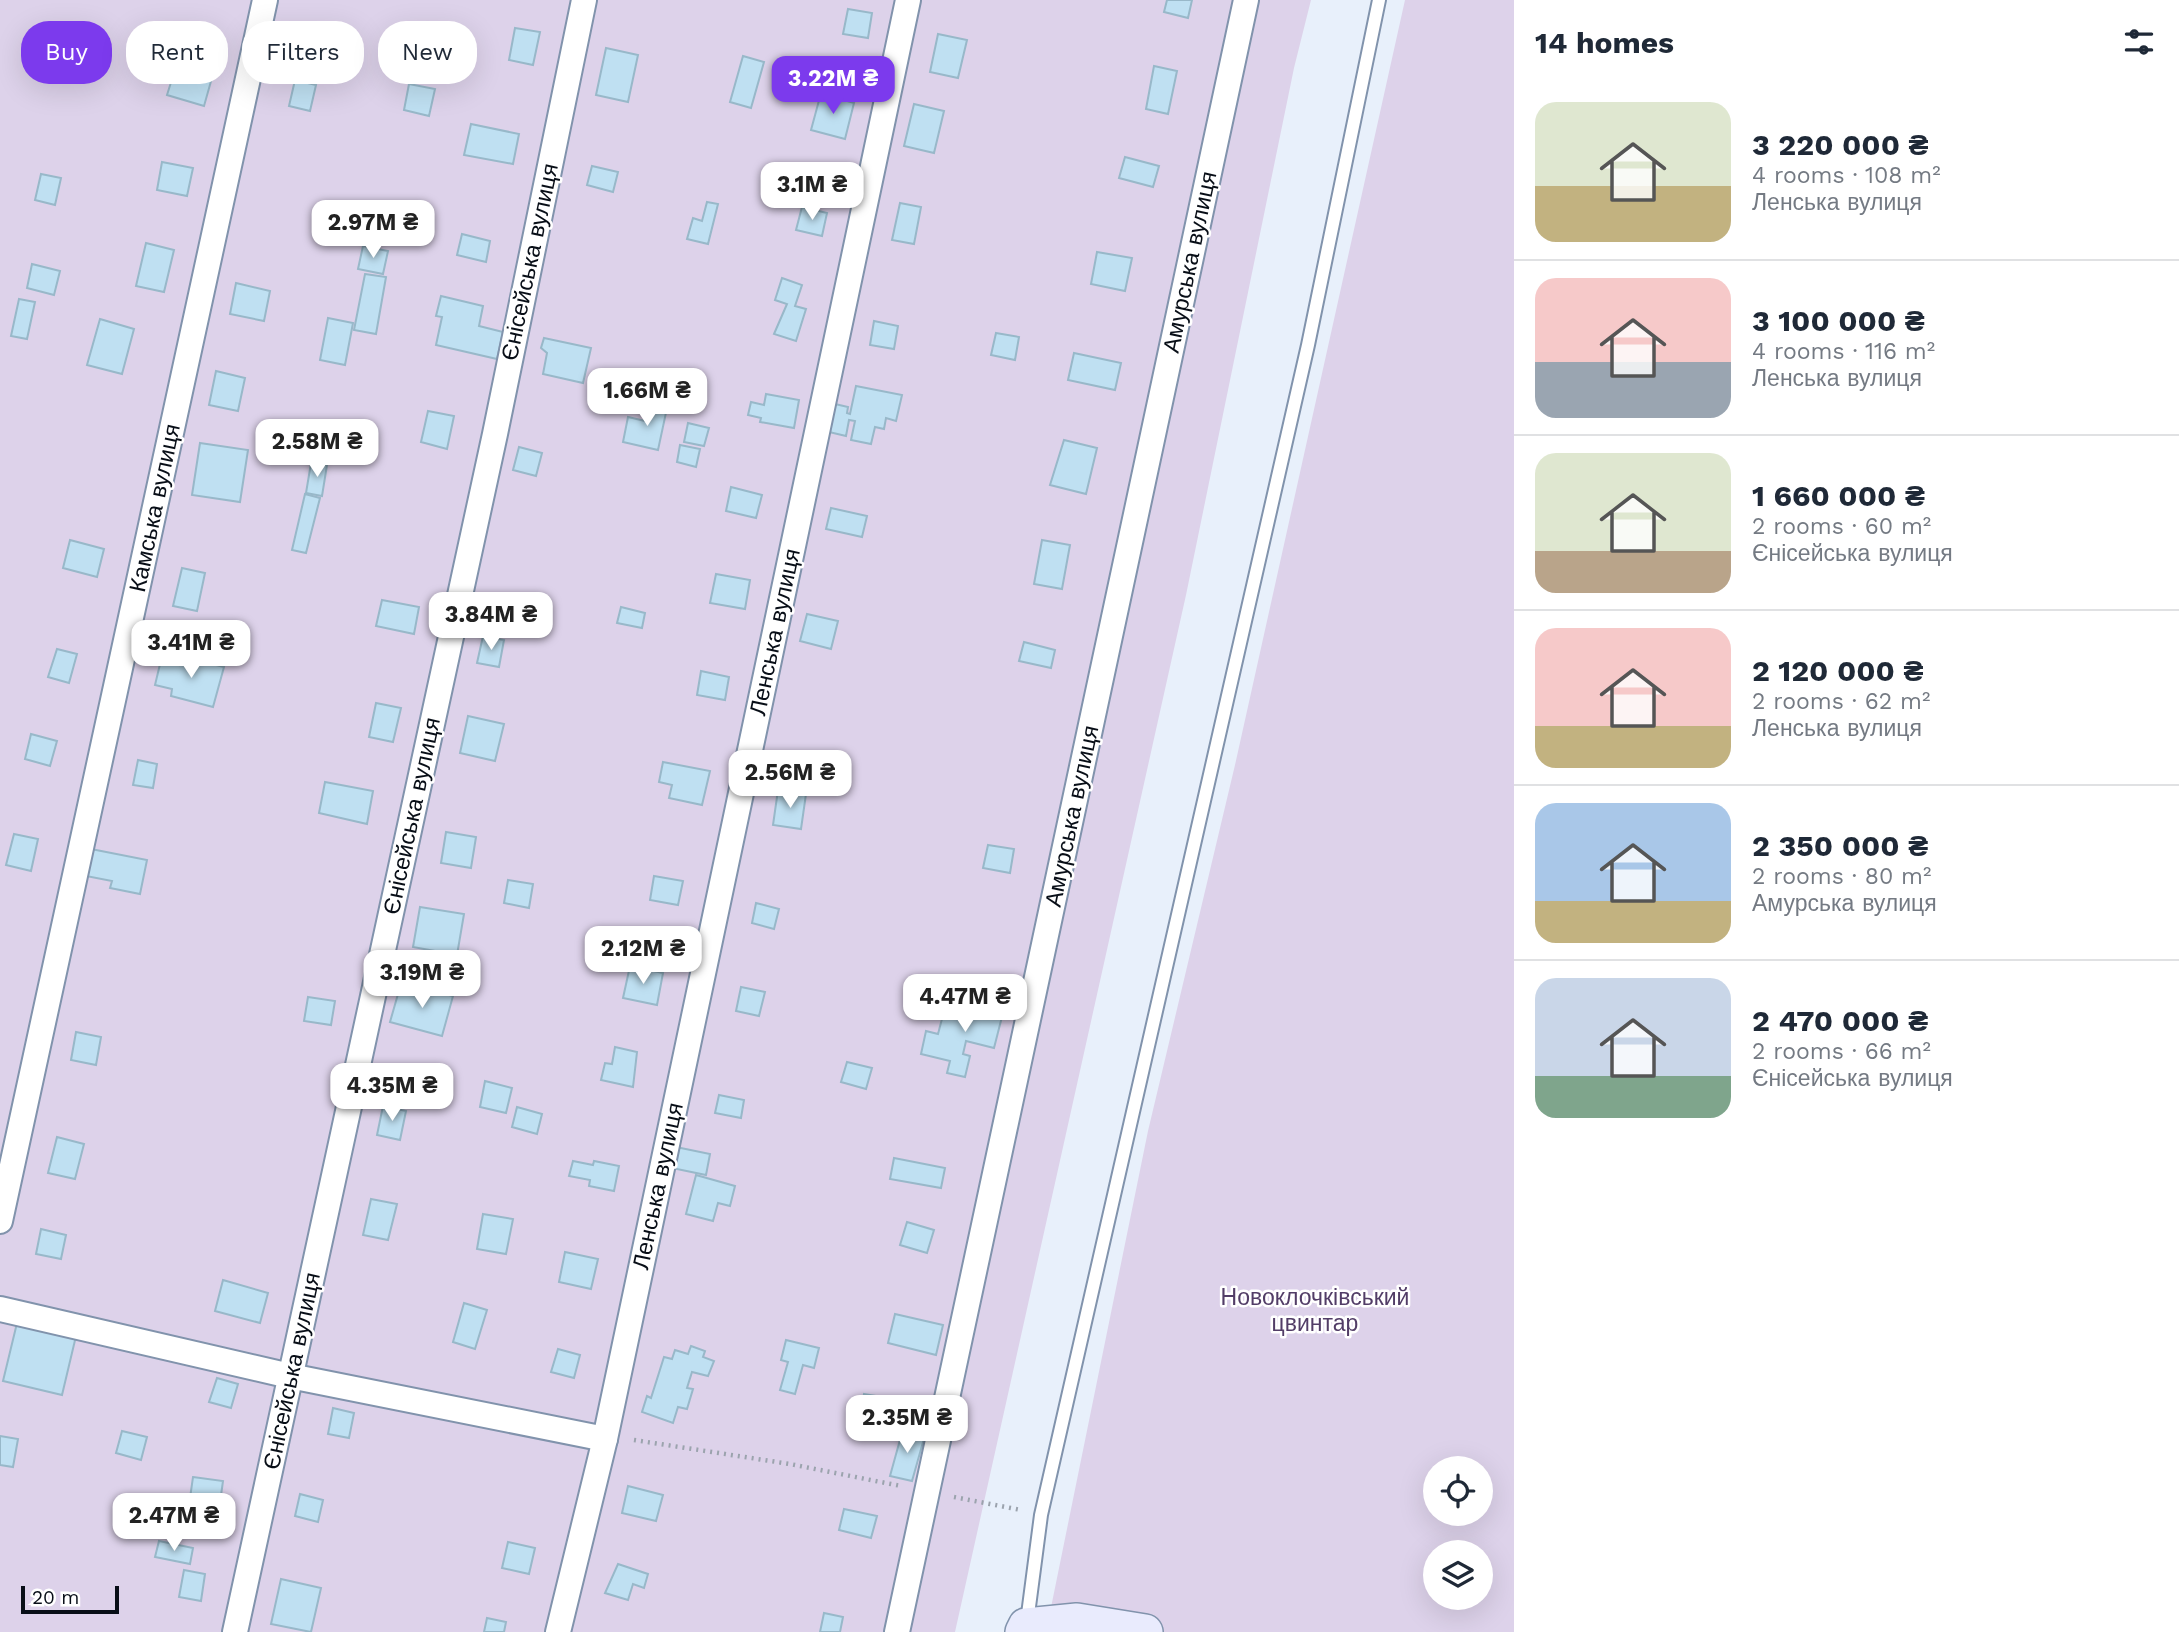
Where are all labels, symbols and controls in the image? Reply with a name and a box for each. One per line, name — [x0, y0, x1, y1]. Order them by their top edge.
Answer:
chip: Buy — [21, 21, 112, 84]
chip: Rent — [126, 21, 228, 84]
chip: Filters — [242, 21, 364, 84]
chip: New — [378, 21, 477, 84]
icon: filters — [2120, 23, 2158, 61]
text: 14 homes — [1535, 25, 1674, 60]
pin: 3.22M ₴ — [768, 57, 898, 116]
text: 3.22M ₴ — [788, 65, 878, 92]
text: 3 220 000 ₴ — [1752, 127, 1929, 162]
icon: home — [1591, 130, 1675, 214]
street label: Єнісейська вулиця — [496, 161, 564, 363]
pin: 3.1M ₴ — [755, 162, 869, 222]
text: 4 rooms · 108 m² — [1752, 162, 1941, 189]
street label: Амурська вулиця — [1158, 169, 1222, 355]
text: 3.1M ₴ — [777, 171, 847, 198]
text: Ленська вулиця — [1752, 189, 1922, 216]
pin: 2.97M ₴ — [308, 201, 438, 260]
text: 2.97M ₴ — [328, 209, 418, 236]
text: 3 100 000 ₴ — [1752, 303, 1925, 338]
icon: home — [1591, 306, 1675, 390]
text: 4 rooms · 116 m² — [1752, 338, 1935, 365]
text: Ленська вулиця — [1752, 365, 1922, 392]
pin: 1.66M ₴ — [582, 368, 712, 428]
text: 1.66M ₴ — [603, 377, 691, 404]
pin: 2.58M ₴ — [252, 420, 382, 479]
street label: Камська вулиця — [124, 421, 186, 595]
text: 2.58M ₴ — [271, 428, 363, 455]
text: 1 660 000 ₴ — [1752, 478, 1925, 513]
icon: home — [1591, 481, 1675, 565]
text: 2 rooms · 60 m² — [1752, 513, 1931, 540]
text: Єнісейська вулиця — [1752, 540, 1953, 567]
street label: Ленська вулиця — [744, 546, 806, 718]
pin: 3.84M ₴ — [426, 592, 556, 652]
text: 3.84M ₴ — [445, 601, 537, 628]
pin: 3.41M ₴ — [126, 620, 256, 680]
text: 3.41M ₴ — [147, 629, 235, 656]
text: 2 120 000 ₴ — [1752, 653, 1923, 688]
icon: home — [1591, 656, 1675, 740]
text: 2 rooms · 62 m² — [1752, 688, 1930, 715]
street label: Єнісейська вулиця — [378, 715, 446, 917]
text: Ленська вулиця — [1752, 715, 1922, 742]
street label: Амурська вулиця — [1040, 723, 1104, 909]
pin: 2.56M ₴ — [725, 750, 855, 810]
text: 2.56M ₴ — [745, 759, 835, 786]
text: 2 350 000 ₴ — [1752, 828, 1928, 863]
icon: home — [1591, 831, 1675, 915]
text: 2 rooms · 80 m² — [1752, 863, 1931, 890]
text: Амурська вулиця — [1752, 890, 1937, 917]
pin: 2.12M ₴ — [578, 926, 708, 986]
text: 2.12M ₴ — [601, 935, 685, 962]
pin: 3.19M ₴ — [357, 950, 487, 1010]
text: 3.19M ₴ — [380, 959, 464, 986]
pin: 4.47M ₴ — [900, 974, 1030, 1034]
text: 4.47M ₴ — [919, 983, 1011, 1010]
text: 2 470 000 ₴ — [1752, 1003, 1928, 1038]
icon: home — [1591, 1006, 1675, 1090]
text: 2 rooms · 66 m² — [1752, 1038, 1931, 1065]
pin: 4.35M ₴ — [327, 1064, 457, 1123]
text: Єнісейська вулиця — [1752, 1065, 1953, 1092]
text: 4.35M ₴ — [346, 1072, 438, 1099]
street label: Ленська вулиця — [627, 1100, 689, 1272]
street label: Єнісейська вулиця — [258, 1270, 326, 1472]
park label: Новоклочківський цвинтар — [1221, 1284, 1409, 1337]
pin: 2.35M ₴ — [842, 1396, 972, 1455]
text: 2.35M ₴ — [862, 1404, 952, 1431]
map controls — [1423, 1456, 1493, 1610]
button: locate — [1423, 1456, 1493, 1526]
pin: 2.47M ₴ — [109, 1494, 239, 1553]
text: 2.47M ₴ — [129, 1502, 219, 1529]
button: layers — [1423, 1540, 1493, 1610]
scale bar — [21, 1583, 119, 1615]
text: 20 m — [32, 1586, 79, 1609]

